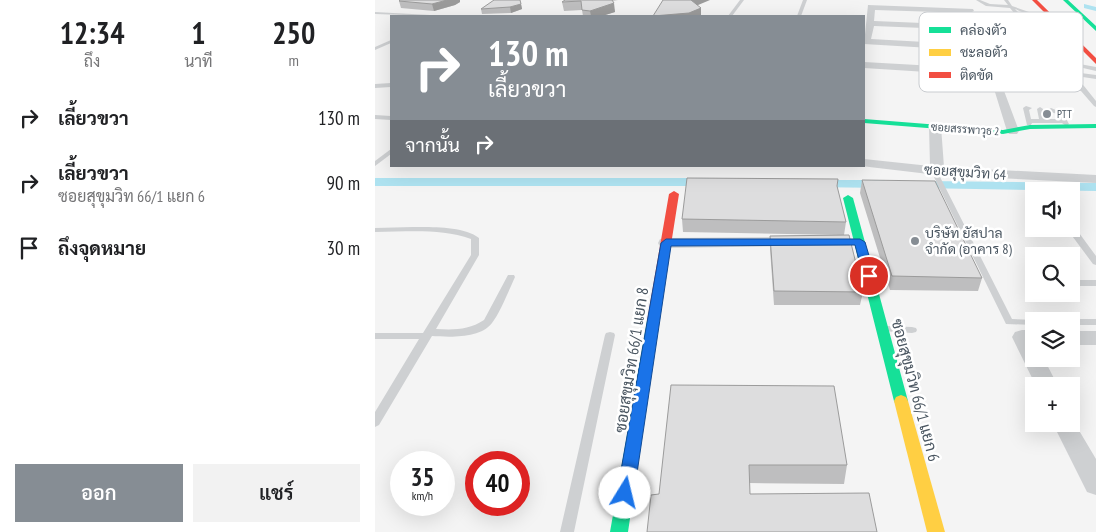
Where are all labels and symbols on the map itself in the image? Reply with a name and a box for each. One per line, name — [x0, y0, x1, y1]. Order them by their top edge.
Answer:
legend — [919, 12, 1083, 92]
text: คล่องตัว — [960, 21, 1007, 39]
text: ชะลอตัว — [960, 43, 1008, 61]
text: ติดขัด — [960, 66, 993, 84]
place label: PTT — [1057, 107, 1072, 121]
marker: PTT — [1041, 108, 1053, 120]
street label: ซอยสรรพาวุธ 2 — [930, 120, 1000, 140]
street label: ซอยสุขุมวิท 64 — [923, 160, 1007, 185]
place label: บริษัท ยัสปาล จำกัด (อาคาร 8) — [925, 224, 1012, 258]
marker: บริษัท ยัสปาล จำกัด (อาคาร 8) — [909, 235, 921, 247]
pin — [848, 255, 890, 297]
street label: ซอยสุขุมวิท 66/1 แยก 8 — [610, 286, 654, 434]
street label: ซอยสุขุมวิท 66/1 แยก 6 — [885, 316, 945, 464]
speed limit sign: 40 — [465, 451, 530, 516]
position arrow — [598, 466, 650, 518]

